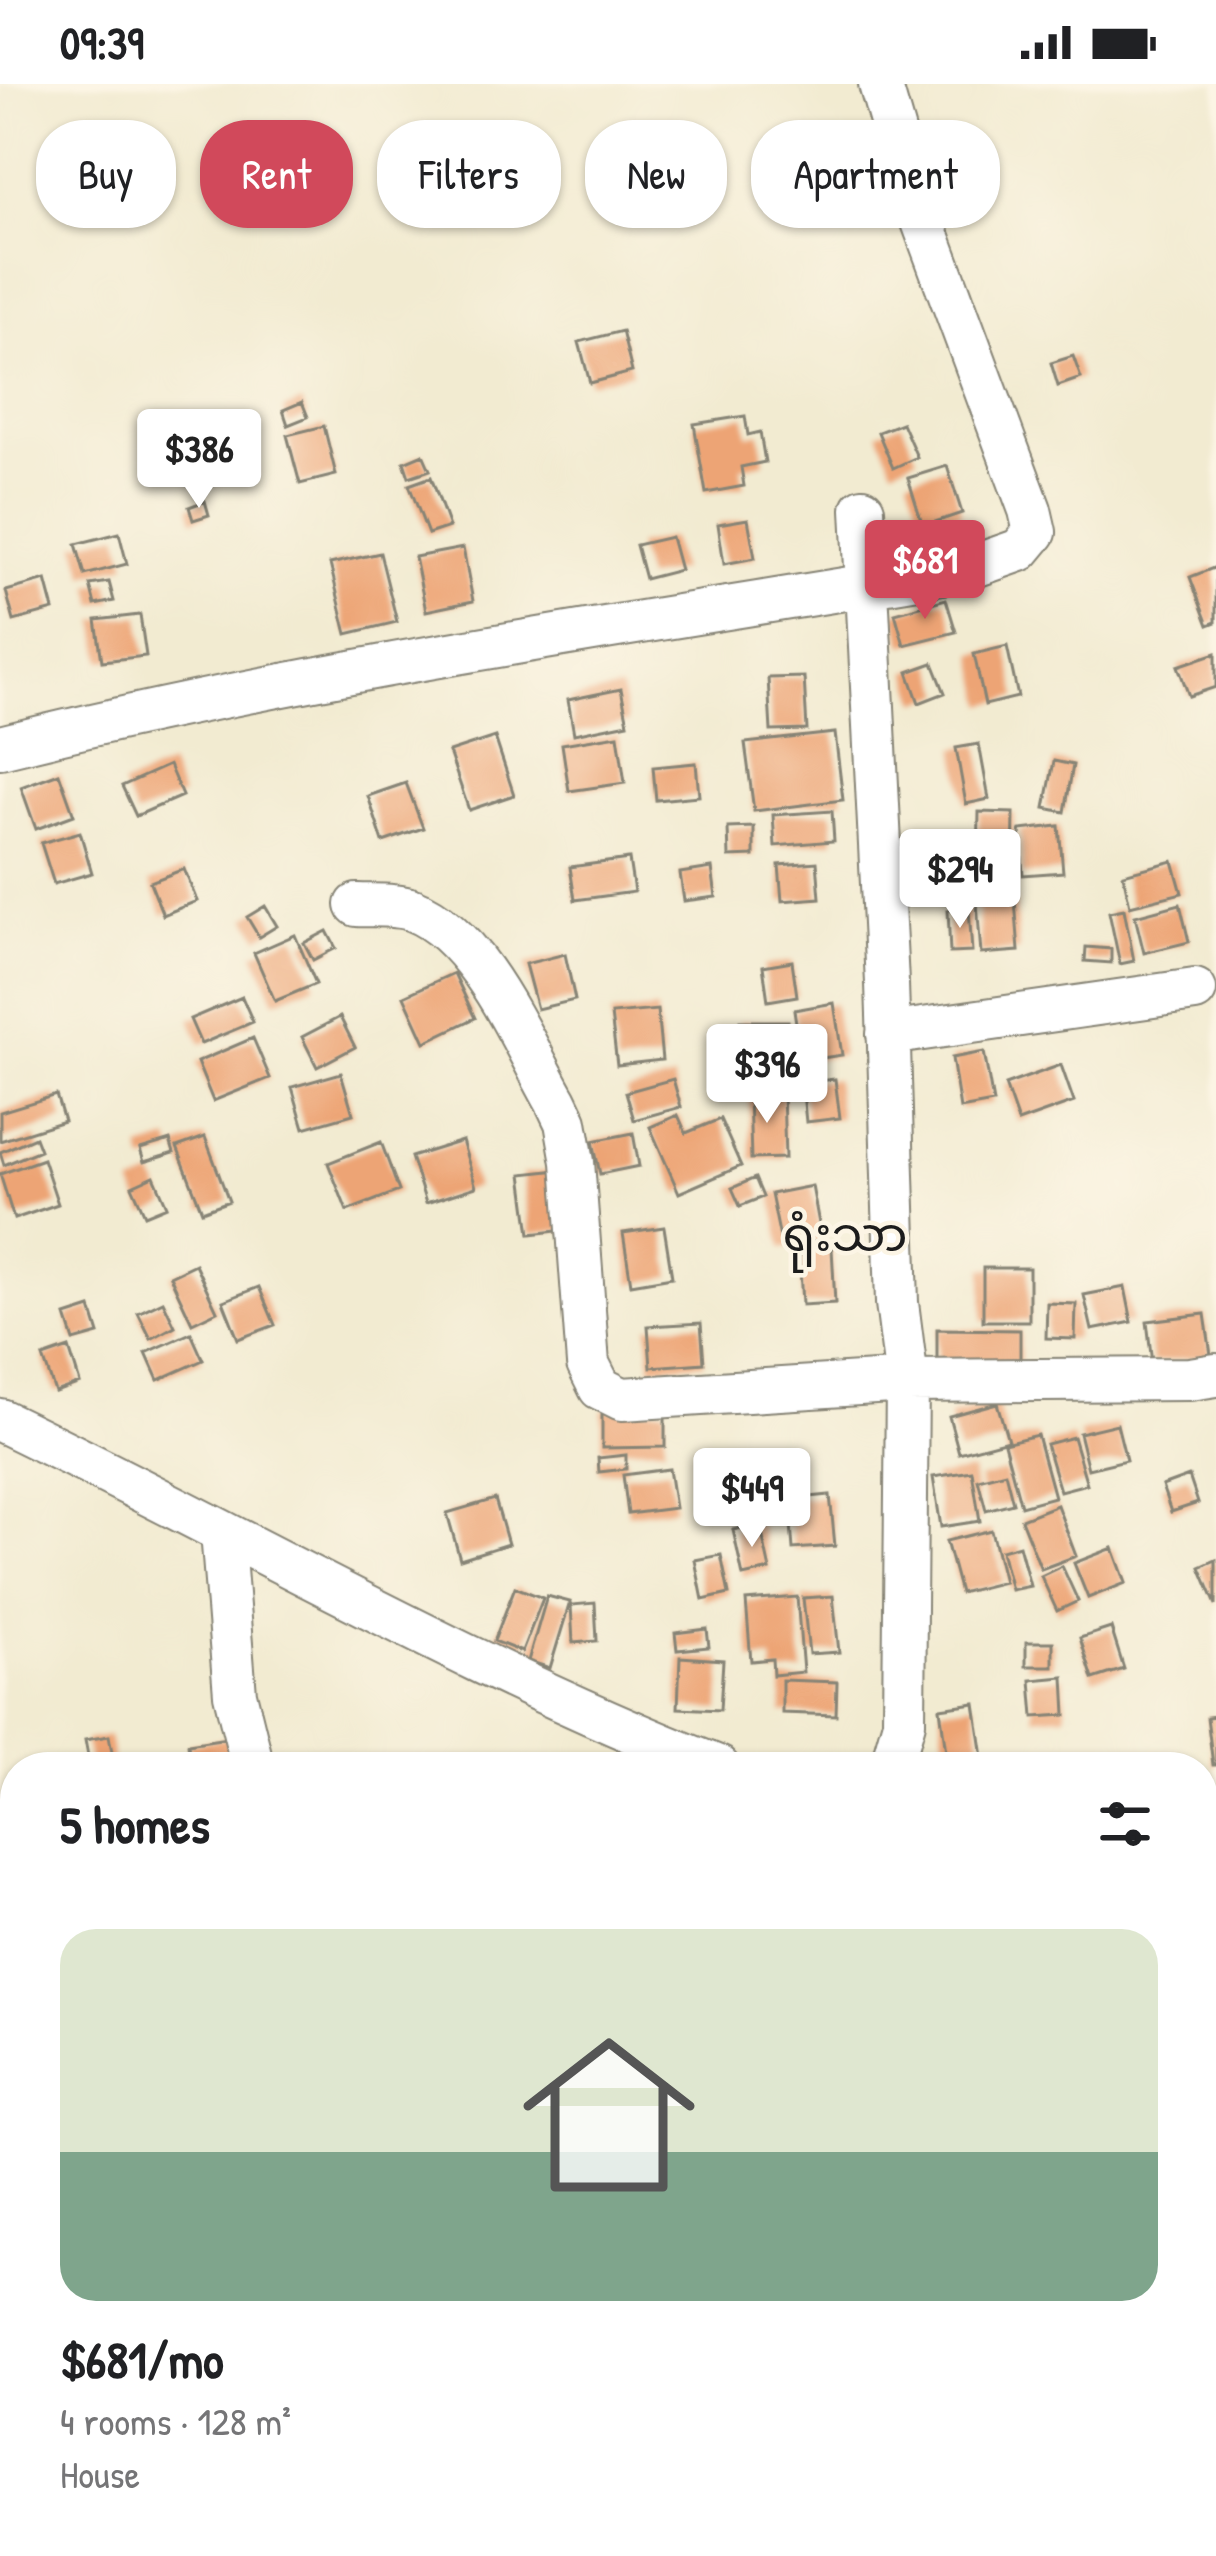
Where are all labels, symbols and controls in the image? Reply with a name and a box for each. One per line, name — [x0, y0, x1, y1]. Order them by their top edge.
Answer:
text: 09:39 — [60, 12, 144, 73]
chip: Buy — [36, 120, 176, 228]
chip: Rent — [200, 120, 353, 228]
chip: Filters — [377, 120, 561, 228]
chip: New — [585, 120, 727, 228]
chip: Apartment — [751, 120, 1000, 228]
pin: $386 — [128, 409, 270, 511]
text: $386 — [164, 421, 234, 474]
pin: $681 — [854, 520, 996, 622]
text: $681 — [892, 532, 958, 585]
pin: $294 — [889, 829, 1031, 931]
text: $294 — [927, 841, 993, 894]
pin: $396 — [696, 1024, 838, 1126]
text: $396 — [733, 1036, 801, 1089]
district label: ရုံးသာ — [782, 1201, 908, 1273]
pin: $449 — [681, 1448, 823, 1550]
text: $449 — [720, 1460, 784, 1513]
text: 5 homes — [60, 1790, 210, 1859]
icon: filters — [1092, 1791, 1158, 1857]
icon: home — [501, 2007, 717, 2223]
text: $681/mo — [60, 2325, 224, 2394]
text: 4 rooms · 128 m² — [60, 2394, 291, 2447]
text: House — [60, 2447, 140, 2500]

